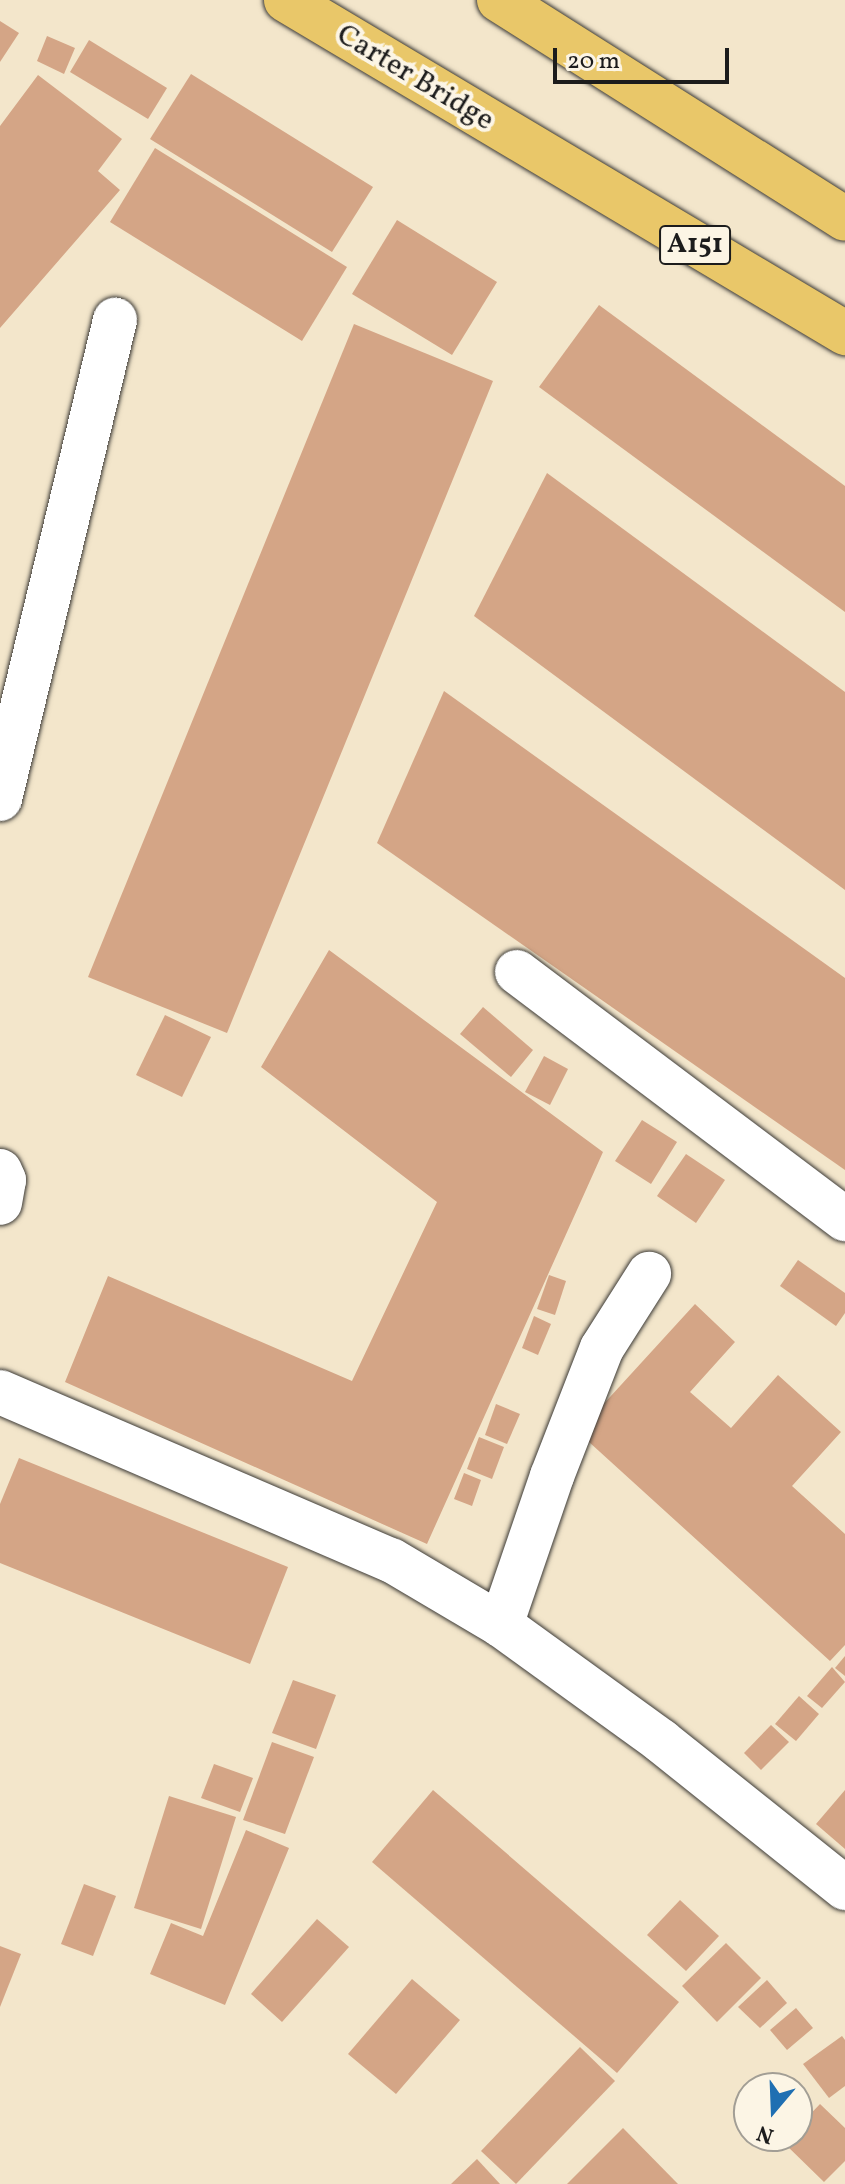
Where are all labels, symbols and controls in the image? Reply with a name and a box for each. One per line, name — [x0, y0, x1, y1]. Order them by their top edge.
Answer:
street label: Carter Bridge — [330, 17, 500, 139]
scale bar — [557, 32, 733, 82]
text: 20 m — [567, 45, 620, 79]
road number: A151 — [659, 221, 731, 269]
north arrow — [733, 2072, 813, 2152]
text: N — [753, 2116, 778, 2151]

